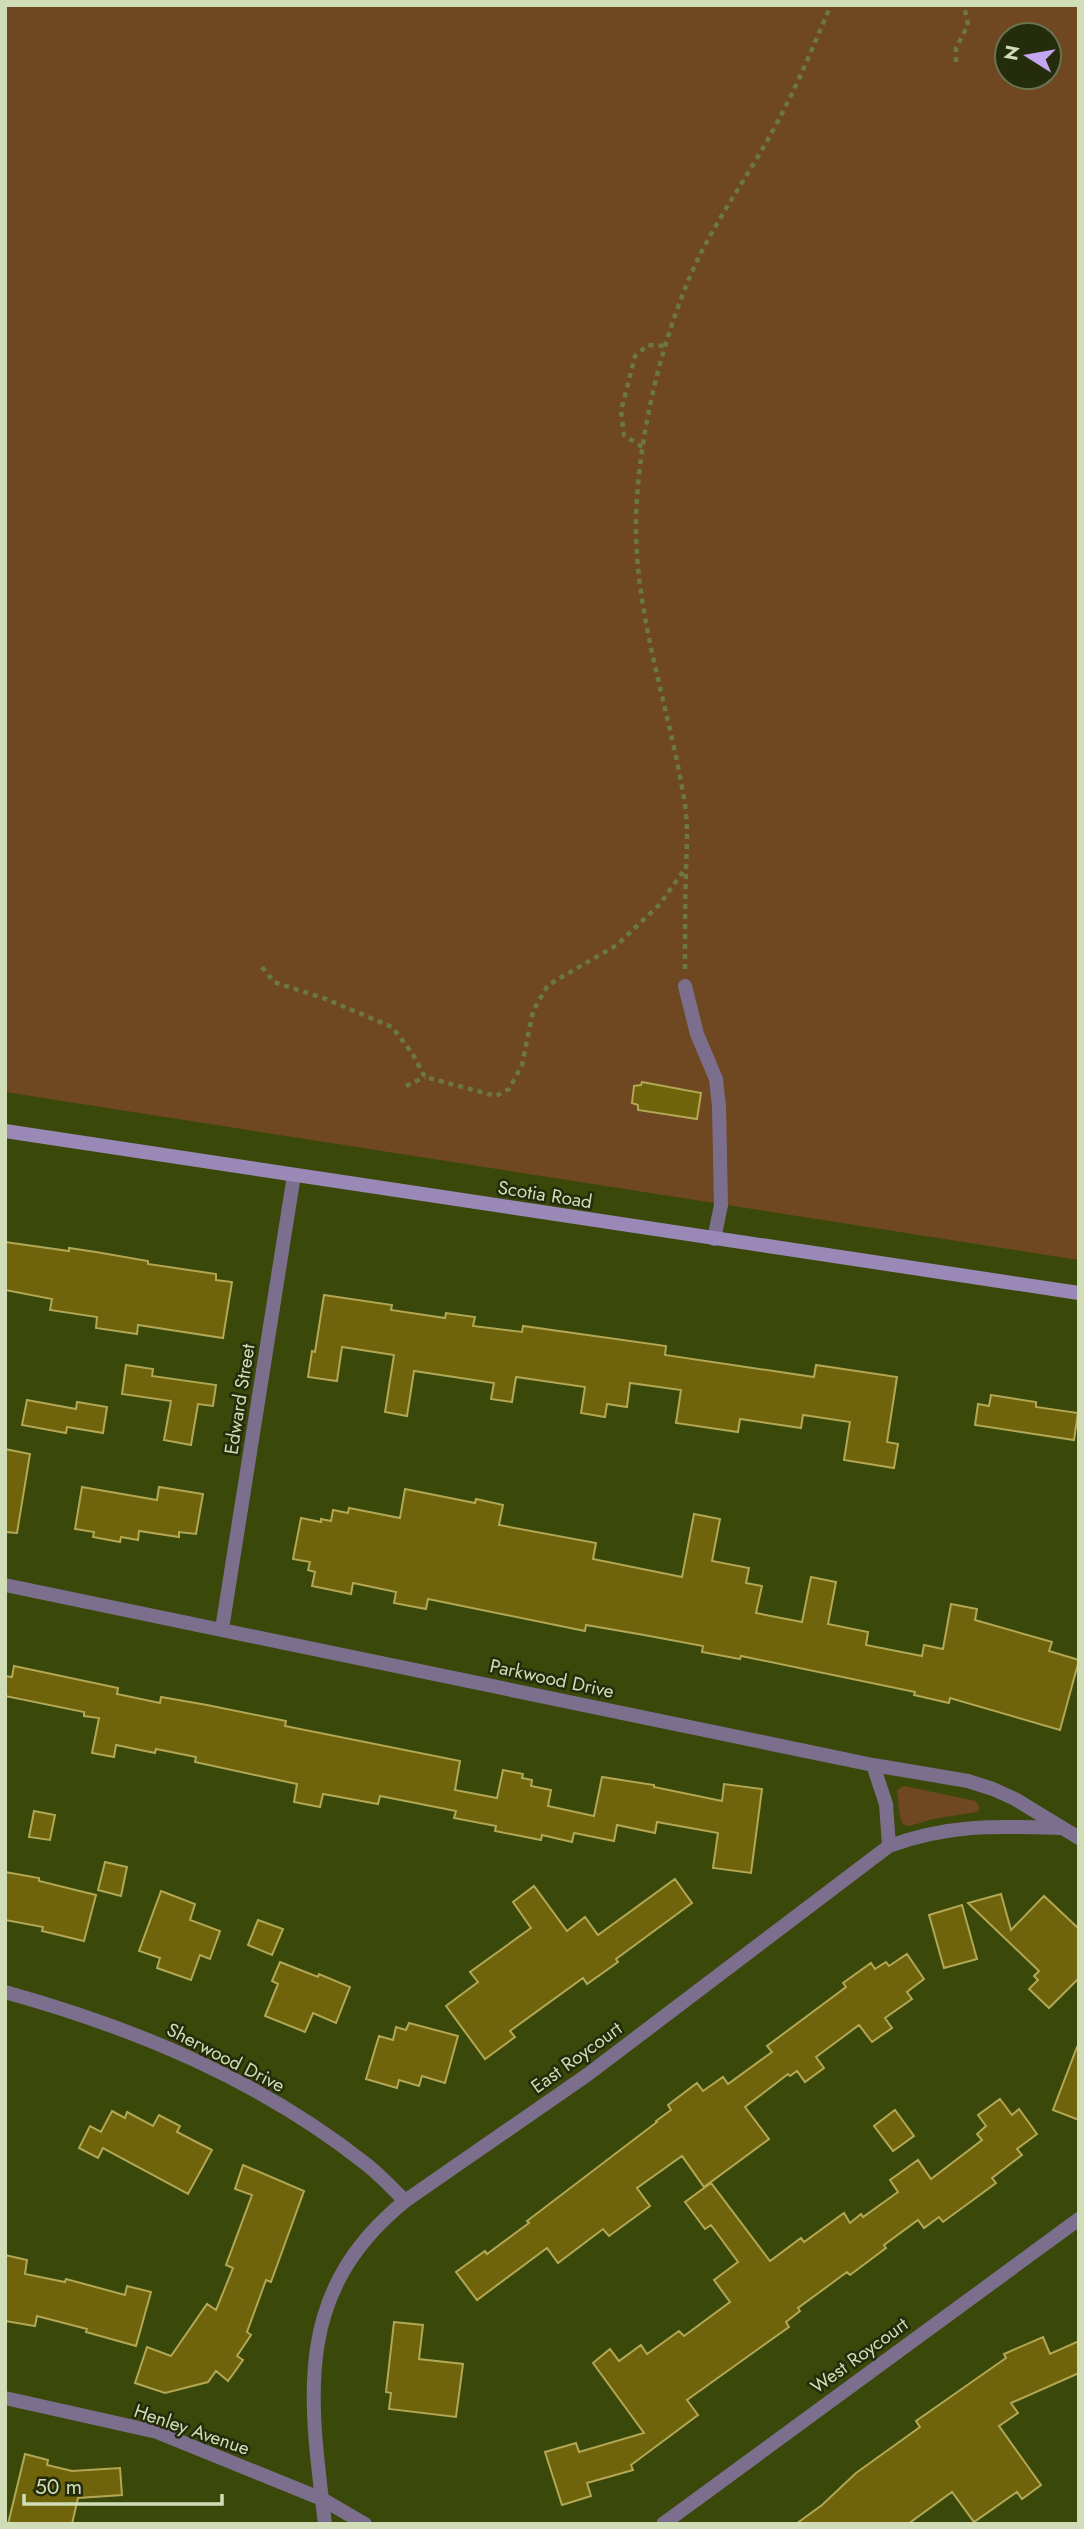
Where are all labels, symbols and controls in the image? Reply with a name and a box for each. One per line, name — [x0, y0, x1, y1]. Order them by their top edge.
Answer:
north arrow — [993, 21, 1063, 91]
text: N — [997, 43, 1026, 63]
street label: Scotia Road — [496, 1174, 594, 1215]
street label: Edward Street — [217, 1341, 262, 1456]
street label: Parkwood Drive — [487, 1652, 617, 1705]
street label: East Roycourt — [525, 2015, 628, 2100]
street label: Sherwood Drive — [162, 2016, 290, 2099]
street label: West Roycourt — [805, 2311, 914, 2400]
street label: Henley Avenue — [130, 2397, 253, 2462]
scale bar — [24, 2462, 222, 2506]
text: 50 m — [35, 2472, 82, 2502]

